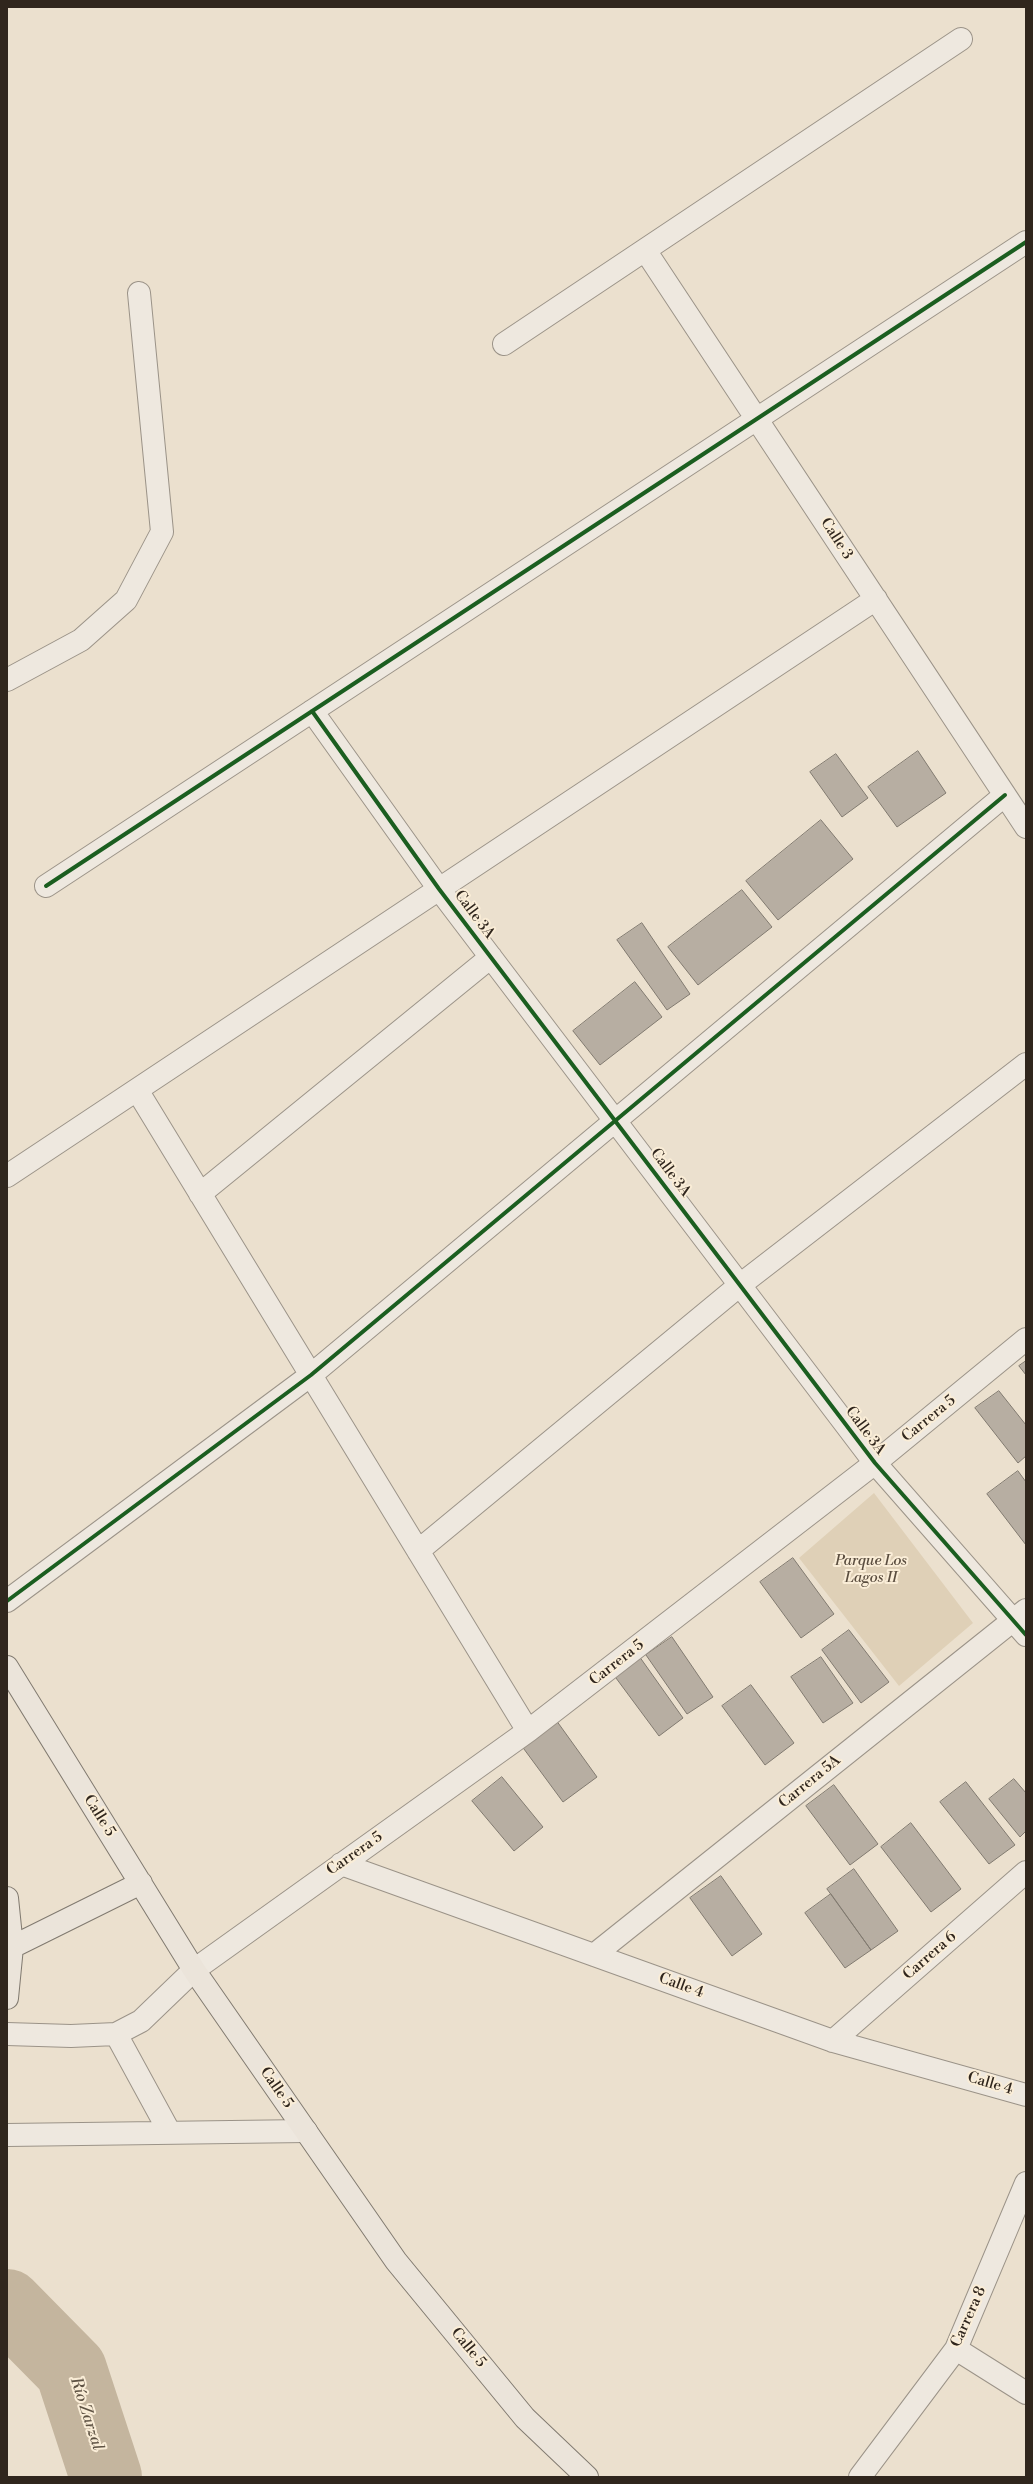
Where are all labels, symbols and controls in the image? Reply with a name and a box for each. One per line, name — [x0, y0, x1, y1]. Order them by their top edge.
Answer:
street label: Calle 3 — [816, 515, 856, 563]
street label: Calle 3A — [450, 887, 498, 943]
street label: Calle 3A — [646, 1145, 694, 1201]
street label: Carrera 5 — [898, 1392, 960, 1446]
street label: Calle 3A — [841, 1403, 889, 1459]
park label: Parque Los Lagos II — [835, 1552, 907, 1587]
street label: Carrera 5 — [586, 1636, 648, 1690]
street label: Carrera 5A — [775, 1752, 845, 1812]
street label: Calle 5 — [79, 1792, 119, 1840]
street label: Carrera 5 — [324, 1828, 386, 1880]
street label: Carrera 6 — [900, 1928, 960, 1984]
street label: Calle 4 — [656, 1970, 706, 2002]
street label: Calle 5 — [256, 2064, 296, 2112]
street label: Calle 4 — [965, 2069, 1015, 2099]
street label: Carrera 8 — [948, 2284, 990, 2350]
street label: Calle 5 — [447, 2325, 489, 2371]
water label: Río Zarzal — [65, 2375, 107, 2453]

